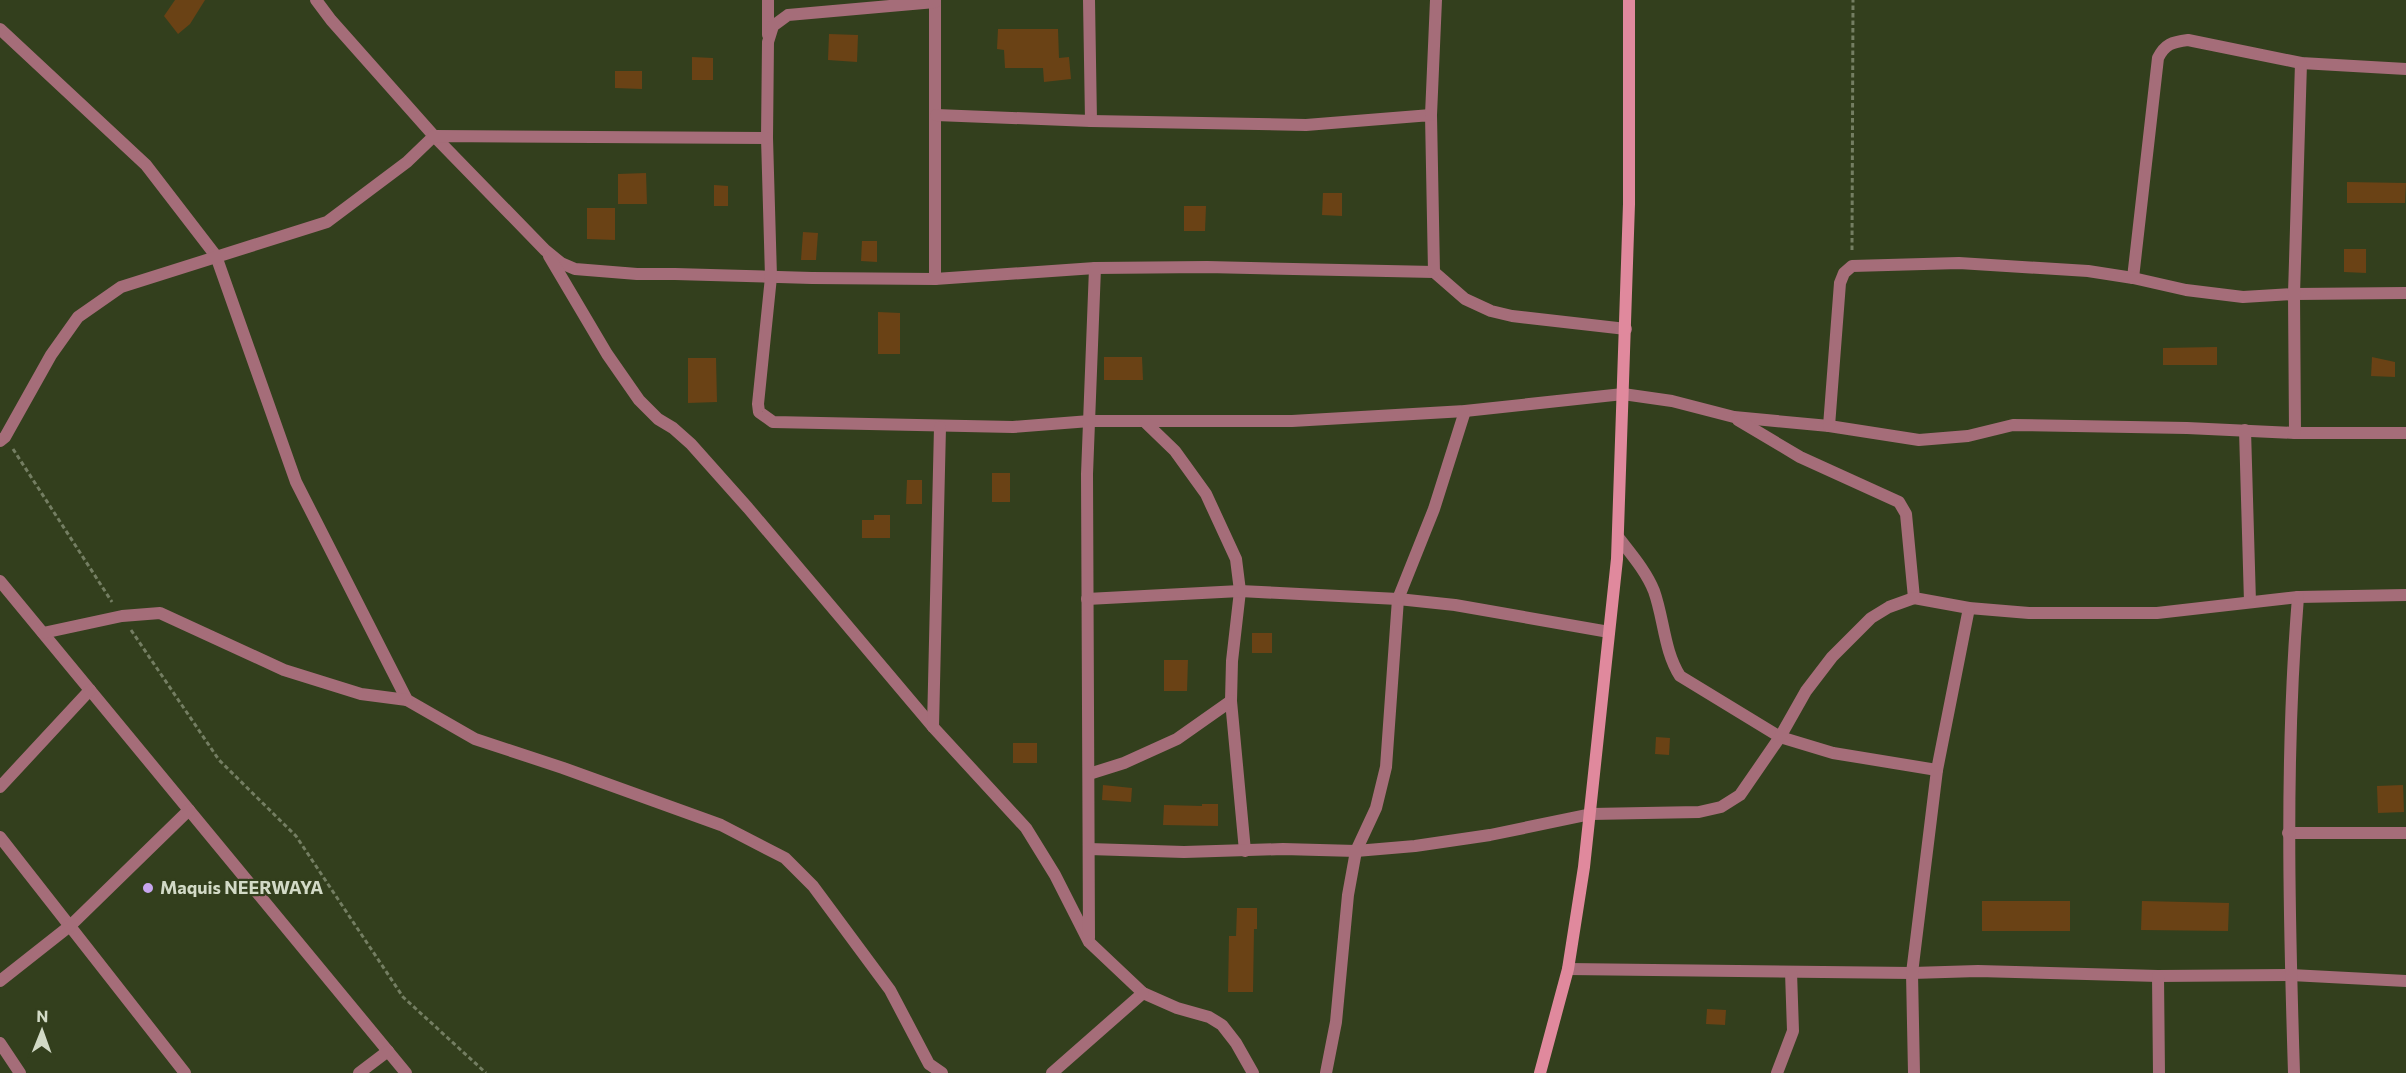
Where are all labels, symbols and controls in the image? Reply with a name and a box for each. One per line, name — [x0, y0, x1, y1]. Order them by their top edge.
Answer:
place label: Maquis NEERWAYA — [160, 876, 323, 898]
marker: Maquis NEERWAYA — [141, 881, 155, 895]
north arrow — [12, 1001, 72, 1061]
text: N — [36, 1006, 48, 1025]

